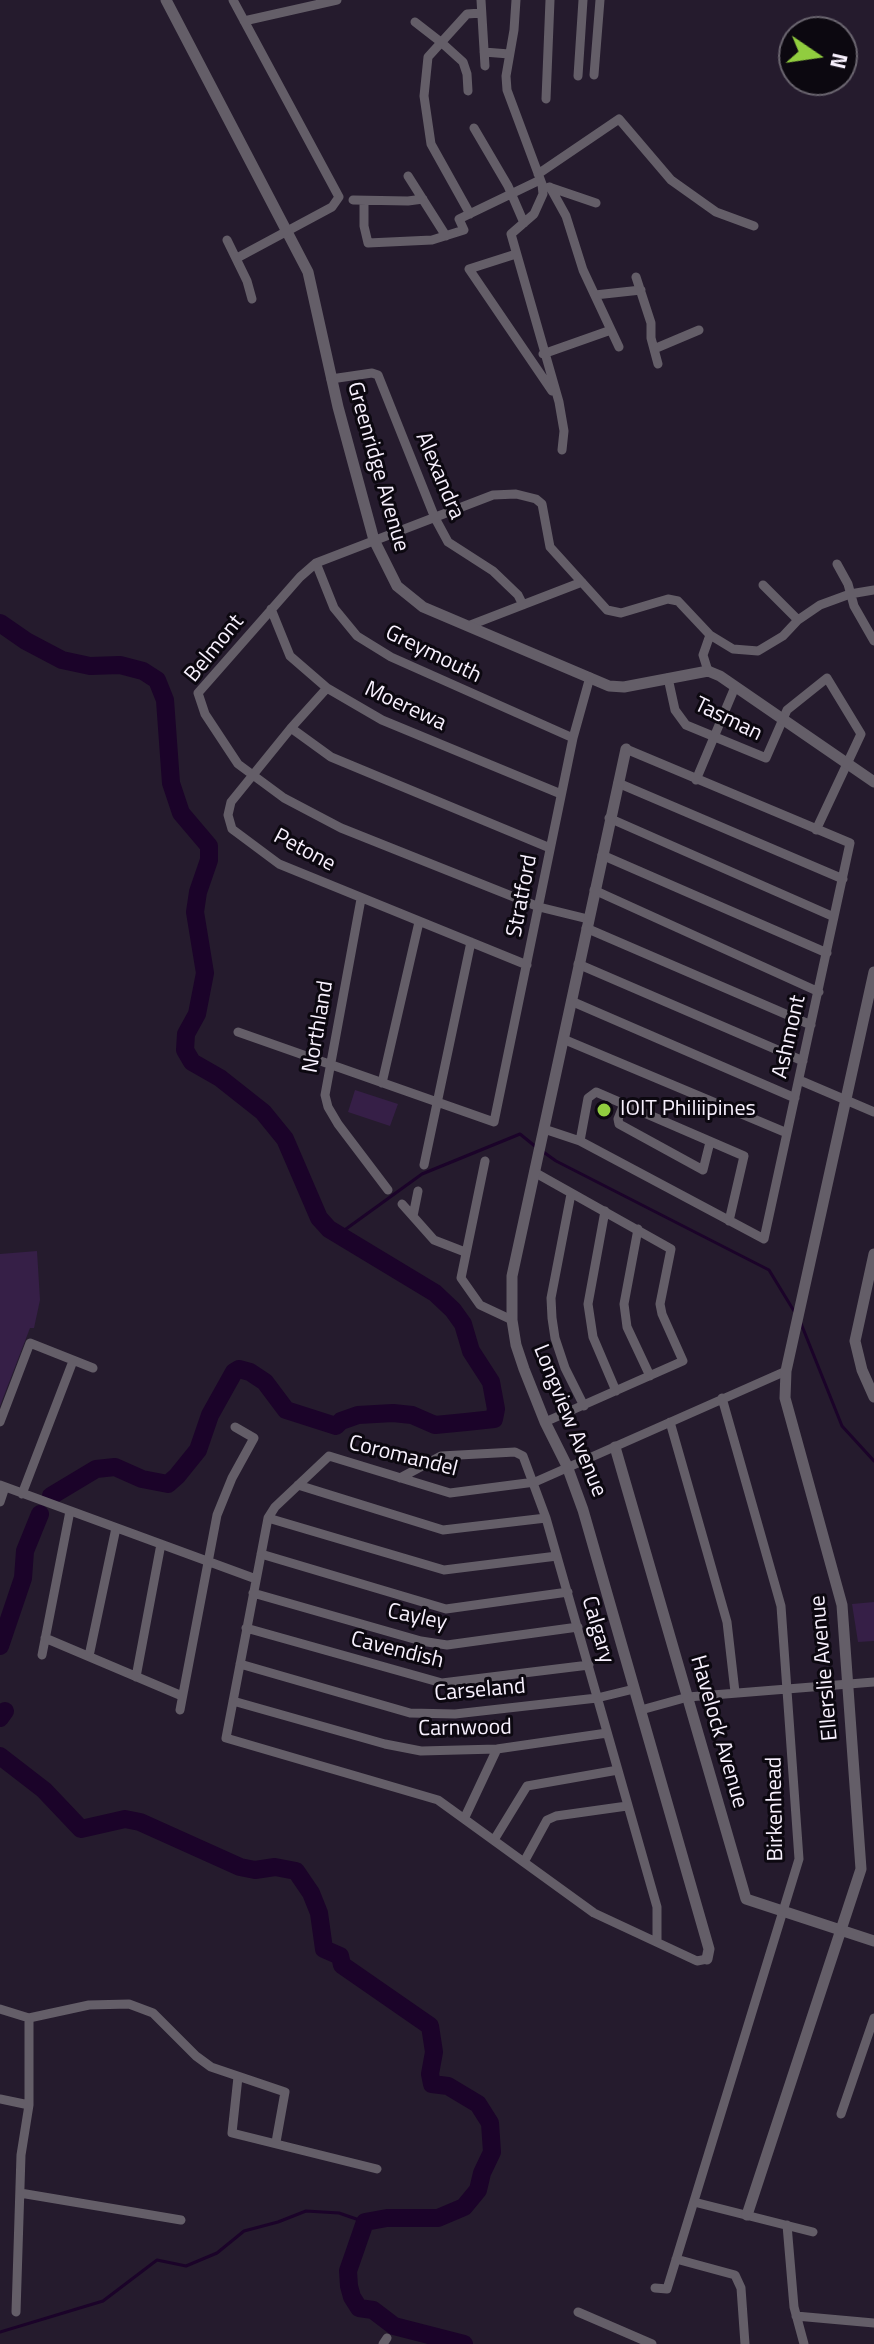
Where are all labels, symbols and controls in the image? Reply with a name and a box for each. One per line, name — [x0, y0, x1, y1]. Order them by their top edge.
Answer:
north arrow — [778, 16, 858, 96]
text: N — [821, 50, 858, 72]
street label: Greenridge Avenue — [340, 379, 414, 555]
street label: Alexandra — [409, 428, 469, 524]
street label: Belmont — [180, 610, 250, 688]
street label: Greymouth — [381, 620, 485, 690]
street label: Moerewa — [360, 677, 450, 737]
street label: Tasman — [690, 692, 766, 748]
street label: Petone — [269, 824, 339, 878]
street label: Stratford — [502, 853, 544, 939]
street label: Northland — [298, 979, 340, 1075]
street label: Ashmont — [768, 993, 812, 1081]
place label: IOIT Philiipines — [620, 1097, 756, 1123]
marker: IOIT Philiipines — [595, 1101, 613, 1119]
street label: Longview Avenue — [526, 1341, 612, 1501]
street label: Coromandel — [346, 1431, 460, 1483]
street label: Calgary — [575, 1593, 619, 1667]
street label: Ellerslie Avenue — [805, 1594, 845, 1742]
street label: Cayley — [385, 1599, 449, 1637]
street label: Cavendish — [348, 1627, 446, 1675]
street label: Havelock Avenue — [684, 1653, 752, 1811]
street label: Carseland — [433, 1674, 527, 1708]
street label: Carnwood — [418, 1715, 512, 1743]
street label: Birkenhead — [762, 1756, 790, 1862]

